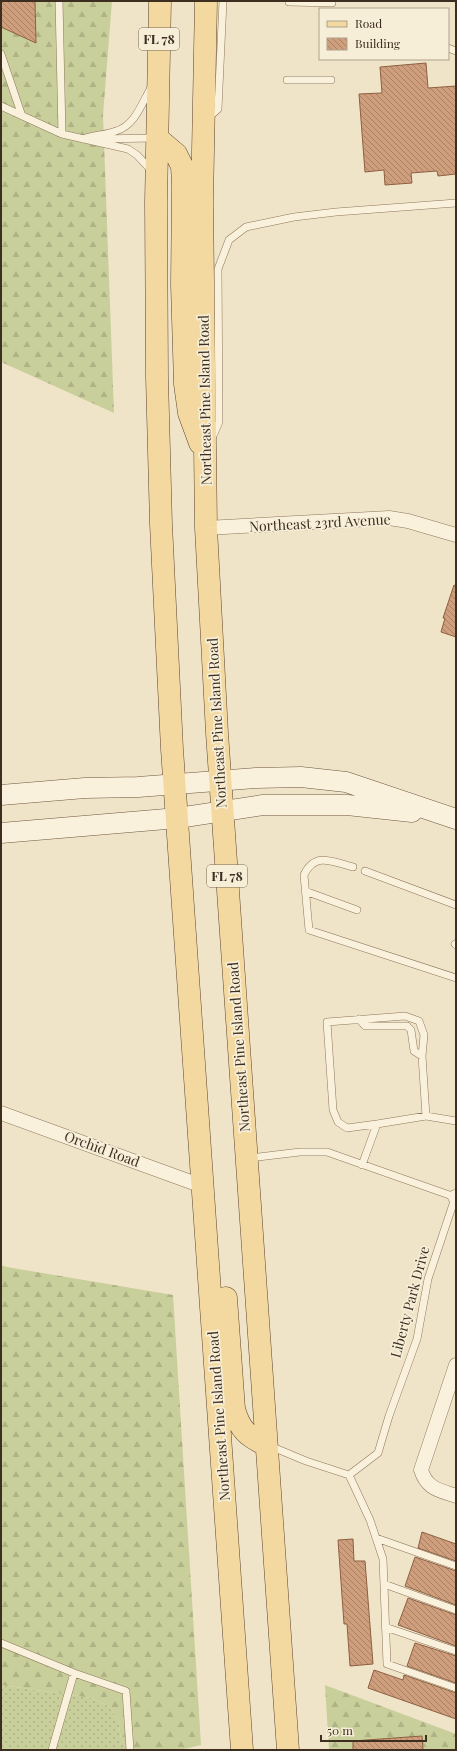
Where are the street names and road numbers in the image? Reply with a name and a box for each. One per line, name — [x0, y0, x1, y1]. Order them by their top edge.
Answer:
road number: FL 78 — [139, 28, 179, 50]
street label: Northeast Pine Island Road — [194, 315, 215, 485]
street label: Northeast 23rd Avenue — [249, 509, 391, 536]
street label: Northeast Pine Island Road — [203, 638, 230, 809]
road number: FL 78 — [207, 865, 247, 887]
street label: Northeast Pine Island Road — [223, 961, 254, 1133]
street label: Orchid Road — [62, 1126, 143, 1171]
street label: Liberty Park Drive — [385, 1244, 434, 1360]
street label: Northeast Pine Island Road — [203, 1330, 234, 1502]

